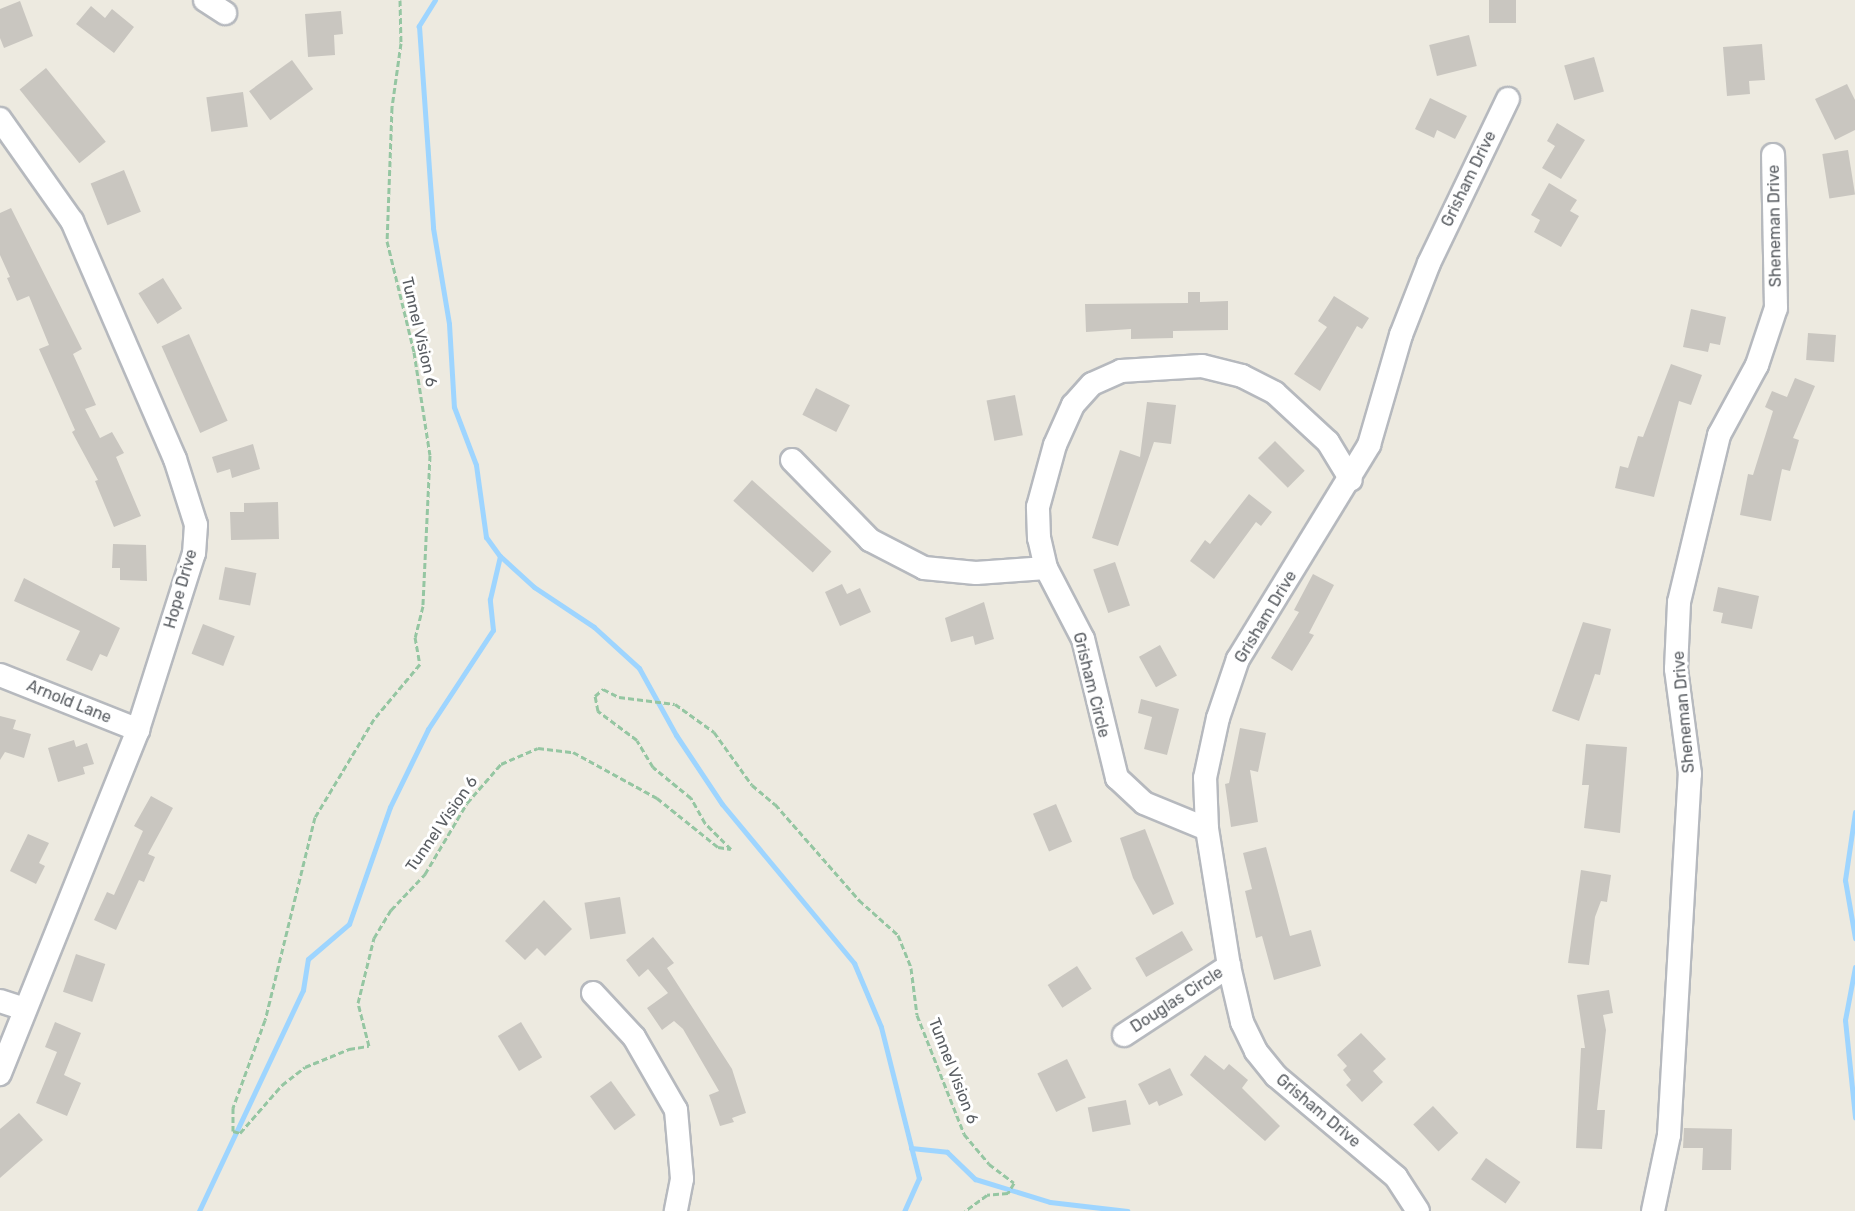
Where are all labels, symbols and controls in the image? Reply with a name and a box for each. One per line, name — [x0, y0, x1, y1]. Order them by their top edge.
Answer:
street label: Grisham Drive — [1438, 128, 1500, 230]
street label: Sheneman Drive — [1764, 165, 1786, 287]
street label: Tunnel Vision 6 — [397, 275, 441, 389]
street label: Hope Drive — [161, 547, 201, 631]
street label: Grisham Drive — [1231, 567, 1301, 667]
street label: Grisham Circle — [1069, 630, 1113, 740]
street label: Sheneman Drive — [1669, 650, 1699, 774]
street label: Arnold Lane — [24, 676, 114, 728]
street label: Tunnel Vision 6 — [402, 772, 482, 876]
street label: Douglas Circle — [1127, 963, 1227, 1037]
street label: Tunnel Vision 6 — [924, 1015, 982, 1127]
street label: Grisham Drive — [1272, 1070, 1364, 1152]

